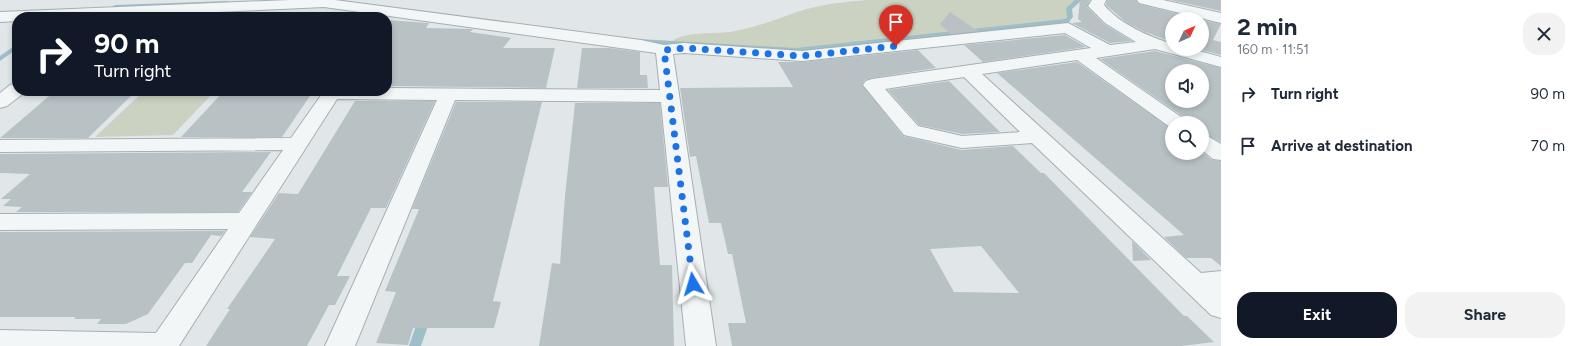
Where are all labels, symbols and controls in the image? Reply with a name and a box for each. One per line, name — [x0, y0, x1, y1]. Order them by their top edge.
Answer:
pin — [879, 5, 913, 46]
icon: arrive — [885, 11, 907, 33]
north arrow — [1165, 12, 1209, 56]
map controls — [1165, 12, 1209, 160]
text: 2 min — [1237, 12, 1297, 41]
button: close — [1523, 13, 1565, 55]
text: 90 m — [94, 26, 159, 60]
icon: right — [28, 28, 80, 80]
text: 160 m · 11:51 — [1237, 42, 1309, 57]
text: Turn right — [94, 60, 171, 82]
button: sound — [1165, 64, 1209, 108]
icon: right — [1237, 83, 1259, 105]
text: Turn right — [1271, 85, 1339, 103]
text: 90 m — [1530, 85, 1565, 103]
button: search — [1165, 116, 1209, 160]
icon: arrive — [1237, 135, 1259, 157]
text: Arrive at destination — [1271, 137, 1412, 155]
text: 70 m — [1531, 137, 1565, 155]
position arrow — [672, 263, 714, 305]
button: Exit — [1237, 292, 1397, 338]
button: Share — [1405, 292, 1565, 338]

